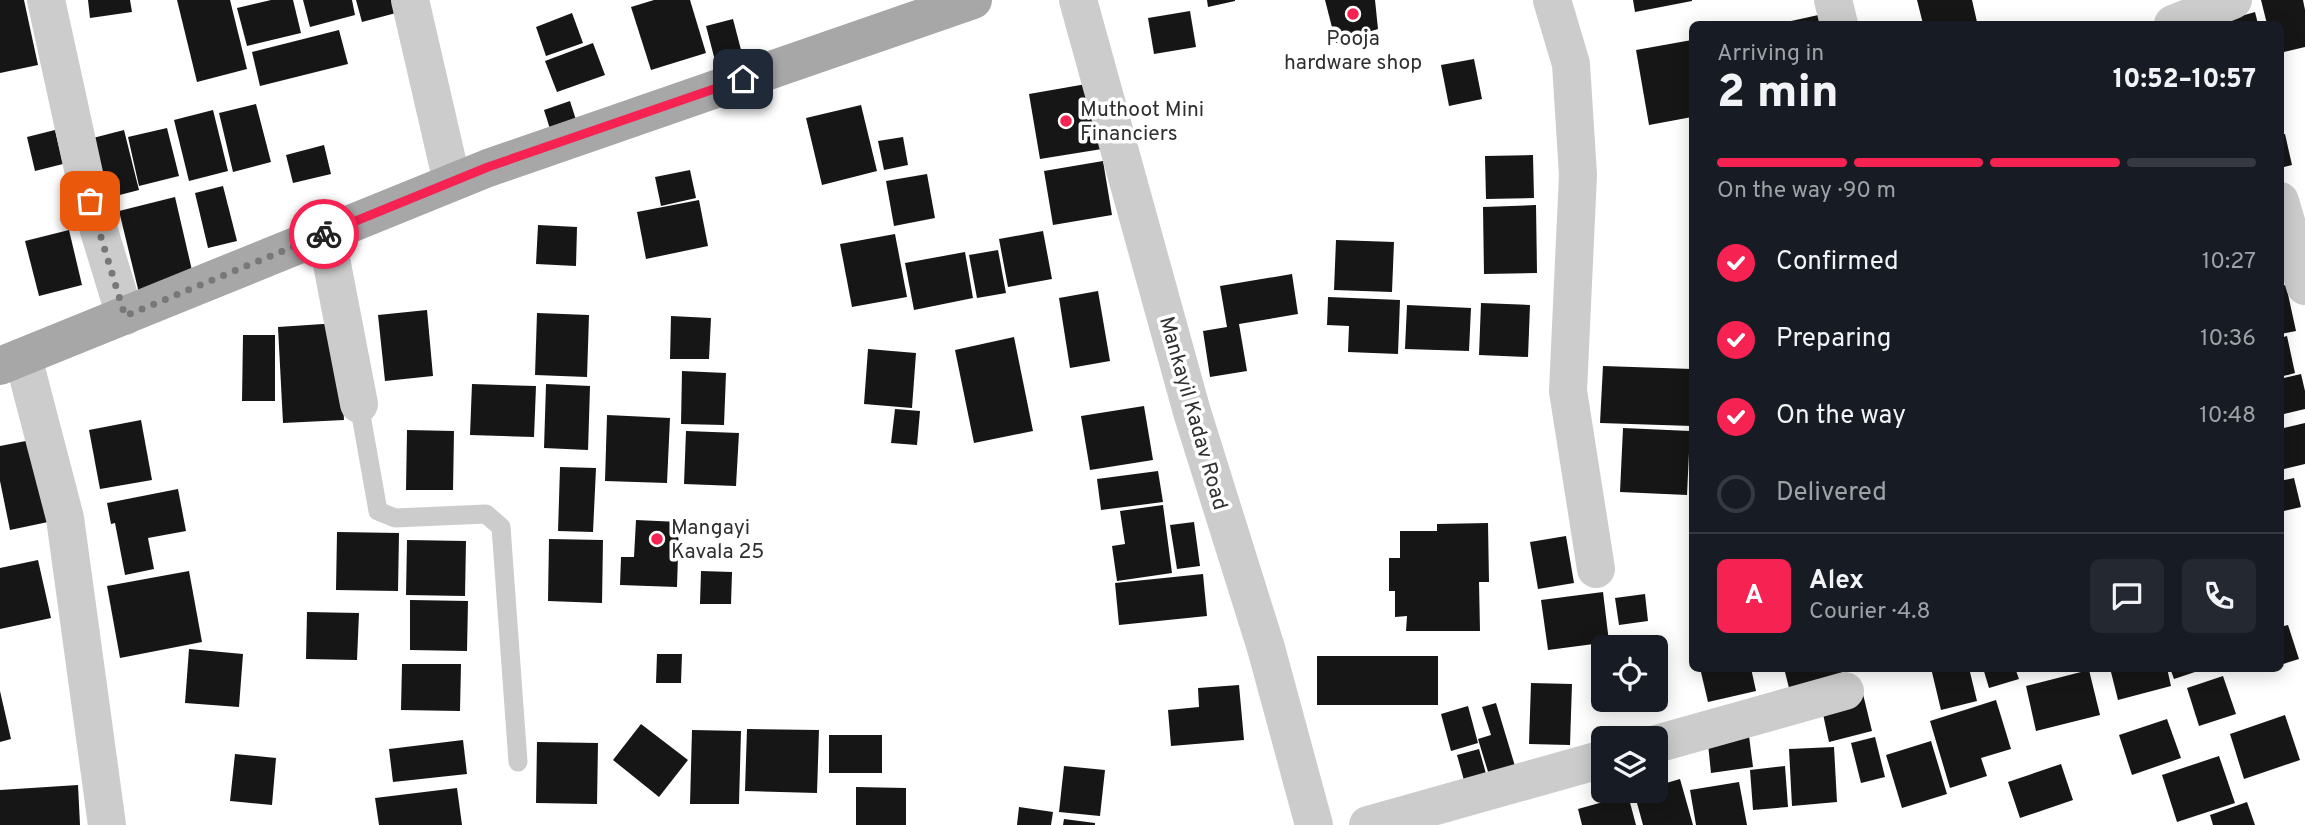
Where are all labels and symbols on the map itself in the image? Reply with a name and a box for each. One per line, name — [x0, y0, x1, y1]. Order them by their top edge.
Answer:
marker: Pooja hardware shop — [1345, 6, 1361, 22]
place label: Pooja hardware shop — [1284, 26, 1422, 77]
pin — [713, 49, 773, 109]
place label: Muthoot Mini Financiers — [1080, 97, 1204, 148]
marker: Muthoot Mini Financiers — [1058, 113, 1074, 129]
pin — [60, 171, 120, 231]
courier — [289, 199, 359, 269]
street label: Mankayil Kadav Road — [1152, 314, 1233, 513]
place label: Mangayi Kavala 25 — [671, 515, 764, 566]
marker: Mangayi Kavala 25 — [649, 531, 665, 547]

